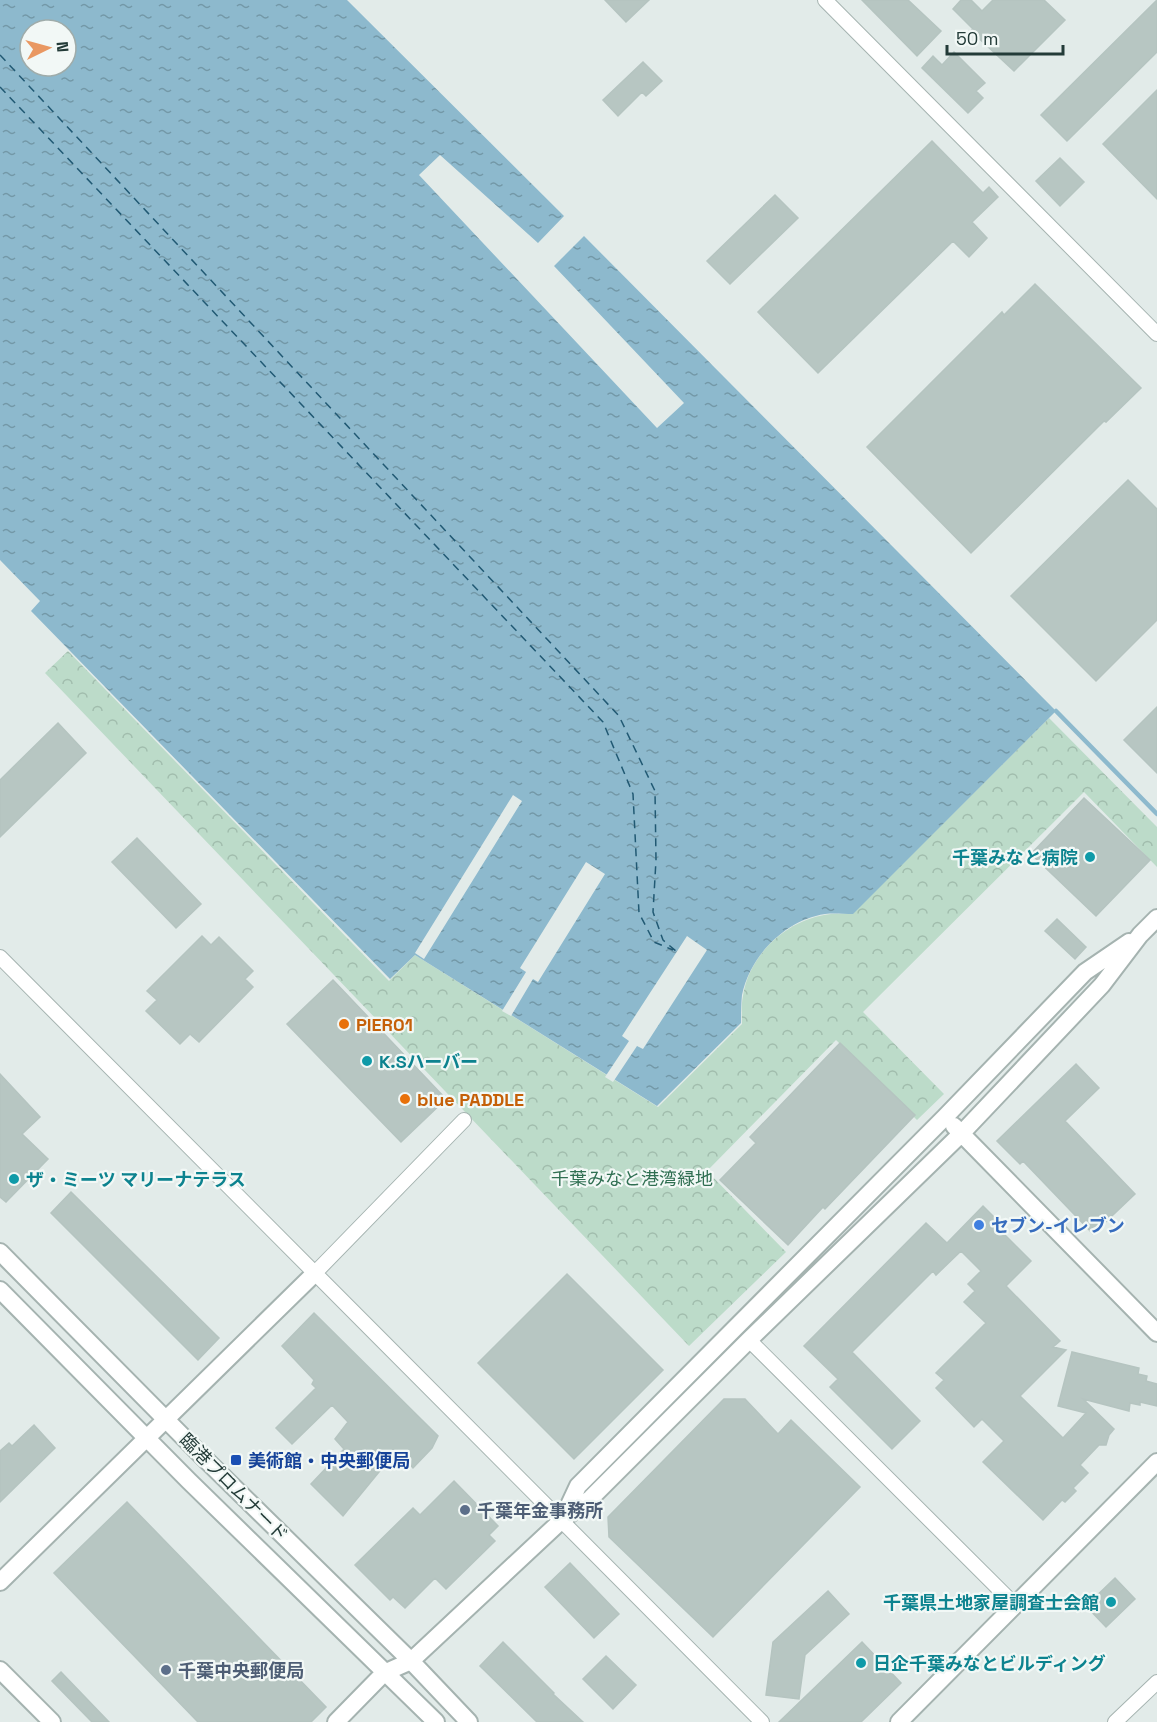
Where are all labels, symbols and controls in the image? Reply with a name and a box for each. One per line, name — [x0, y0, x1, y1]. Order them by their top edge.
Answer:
north arrow — [18, 18, 78, 78]
scale bar — [947, 18, 1062, 56]
text: 50 m — [956, 27, 998, 50]
text: N — [52, 40, 73, 53]
place label: 千葉みなと病院 — [952, 846, 1078, 869]
marker: 千葉みなと病院 — [1083, 850, 1097, 864]
place label: PIER01 — [356, 1013, 413, 1036]
marker: PIER01 — [337, 1017, 351, 1031]
place label: K.Sハーバー — [379, 1050, 478, 1073]
marker: K.Sハーバー — [360, 1054, 374, 1068]
place label: blue PADDLE — [417, 1088, 524, 1111]
marker: blue PADDLE — [398, 1092, 412, 1106]
park label: 千葉みなと港湾緑地 — [551, 1167, 713, 1190]
place label: ザ・ミーツ マリーナテラス — [26, 1168, 246, 1191]
marker: ザ・ミーツ マリーナテラス — [7, 1172, 21, 1186]
place label: セブン-イレブン — [991, 1214, 1125, 1237]
marker: セブン-イレブン — [972, 1218, 986, 1232]
street label: 臨港プロムナード — [175, 1428, 293, 1546]
place label: 美術館・中央郵便局 — [248, 1449, 410, 1472]
marker: 美術館・中央郵便局 — [229, 1453, 243, 1467]
place label: 千葉年金事務所 — [477, 1499, 603, 1522]
marker: 千葉年金事務所 — [458, 1503, 472, 1517]
place label: 千葉県土地家屋調査士会館 — [883, 1591, 1099, 1614]
marker: 千葉県土地家屋調査士会館 — [1104, 1595, 1118, 1609]
place label: 日企千葉みなとビルディング — [873, 1652, 1106, 1675]
marker: 日企千葉みなとビルディング — [854, 1656, 868, 1670]
place label: 千葉中央郵便局 — [178, 1659, 304, 1682]
marker: 千葉中央郵便局 — [159, 1663, 173, 1677]

